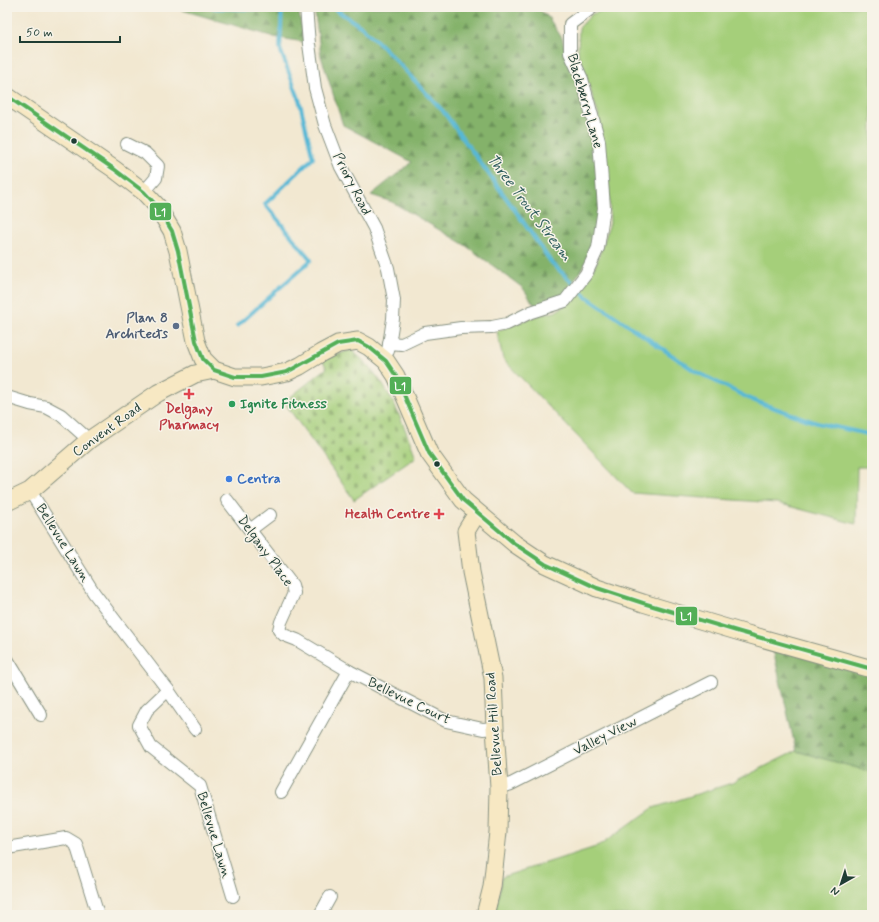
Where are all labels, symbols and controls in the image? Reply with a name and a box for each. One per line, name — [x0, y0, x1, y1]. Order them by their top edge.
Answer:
scale bar — [20, 18, 120, 44]
text: 50 m — [26, 25, 53, 41]
street label: Blackberry Lane — [563, 52, 607, 150]
unlabelled marker — [69, 136, 79, 146]
street label: Priory Road — [329, 150, 375, 218]
water label: Three Trout Stream — [482, 150, 576, 266]
line badge: L1 — [149, 202, 172, 221]
text: L1 — [154, 206, 166, 220]
place label: Plan 8 Architects — [105, 309, 169, 343]
marker: Plan 8 Architects — [171, 321, 181, 331]
line badge: L1 — [389, 376, 412, 395]
text: L1 — [394, 380, 406, 394]
marker: Delgany Pharmacy — [184, 389, 194, 399]
place label: Ignite Fitness — [240, 395, 327, 414]
street label: Convent Road — [69, 399, 145, 461]
marker: Ignite Fitness — [227, 399, 237, 409]
place label: Delgany Pharmacy — [159, 400, 219, 434]
unlabelled marker — [432, 459, 442, 469]
place label: Centra — [237, 470, 281, 488]
marker: Centra — [224, 474, 234, 484]
street label: Bellevue Lawn — [32, 500, 94, 586]
place label: Health Centre — [345, 505, 430, 523]
marker: Health Centre — [433, 508, 445, 520]
street label: Delgany Place — [232, 512, 297, 591]
line badge: L1 — [675, 606, 698, 626]
text: L1 — [680, 610, 692, 624]
street label: Bellevue Hill Road — [481, 672, 507, 776]
street label: Bellevue Court — [365, 673, 454, 729]
street label: Valley View — [570, 712, 640, 760]
street label: Bellevue Lawn — [192, 790, 236, 880]
north arrow — [821, 864, 861, 904]
text: N — [828, 883, 843, 899]

